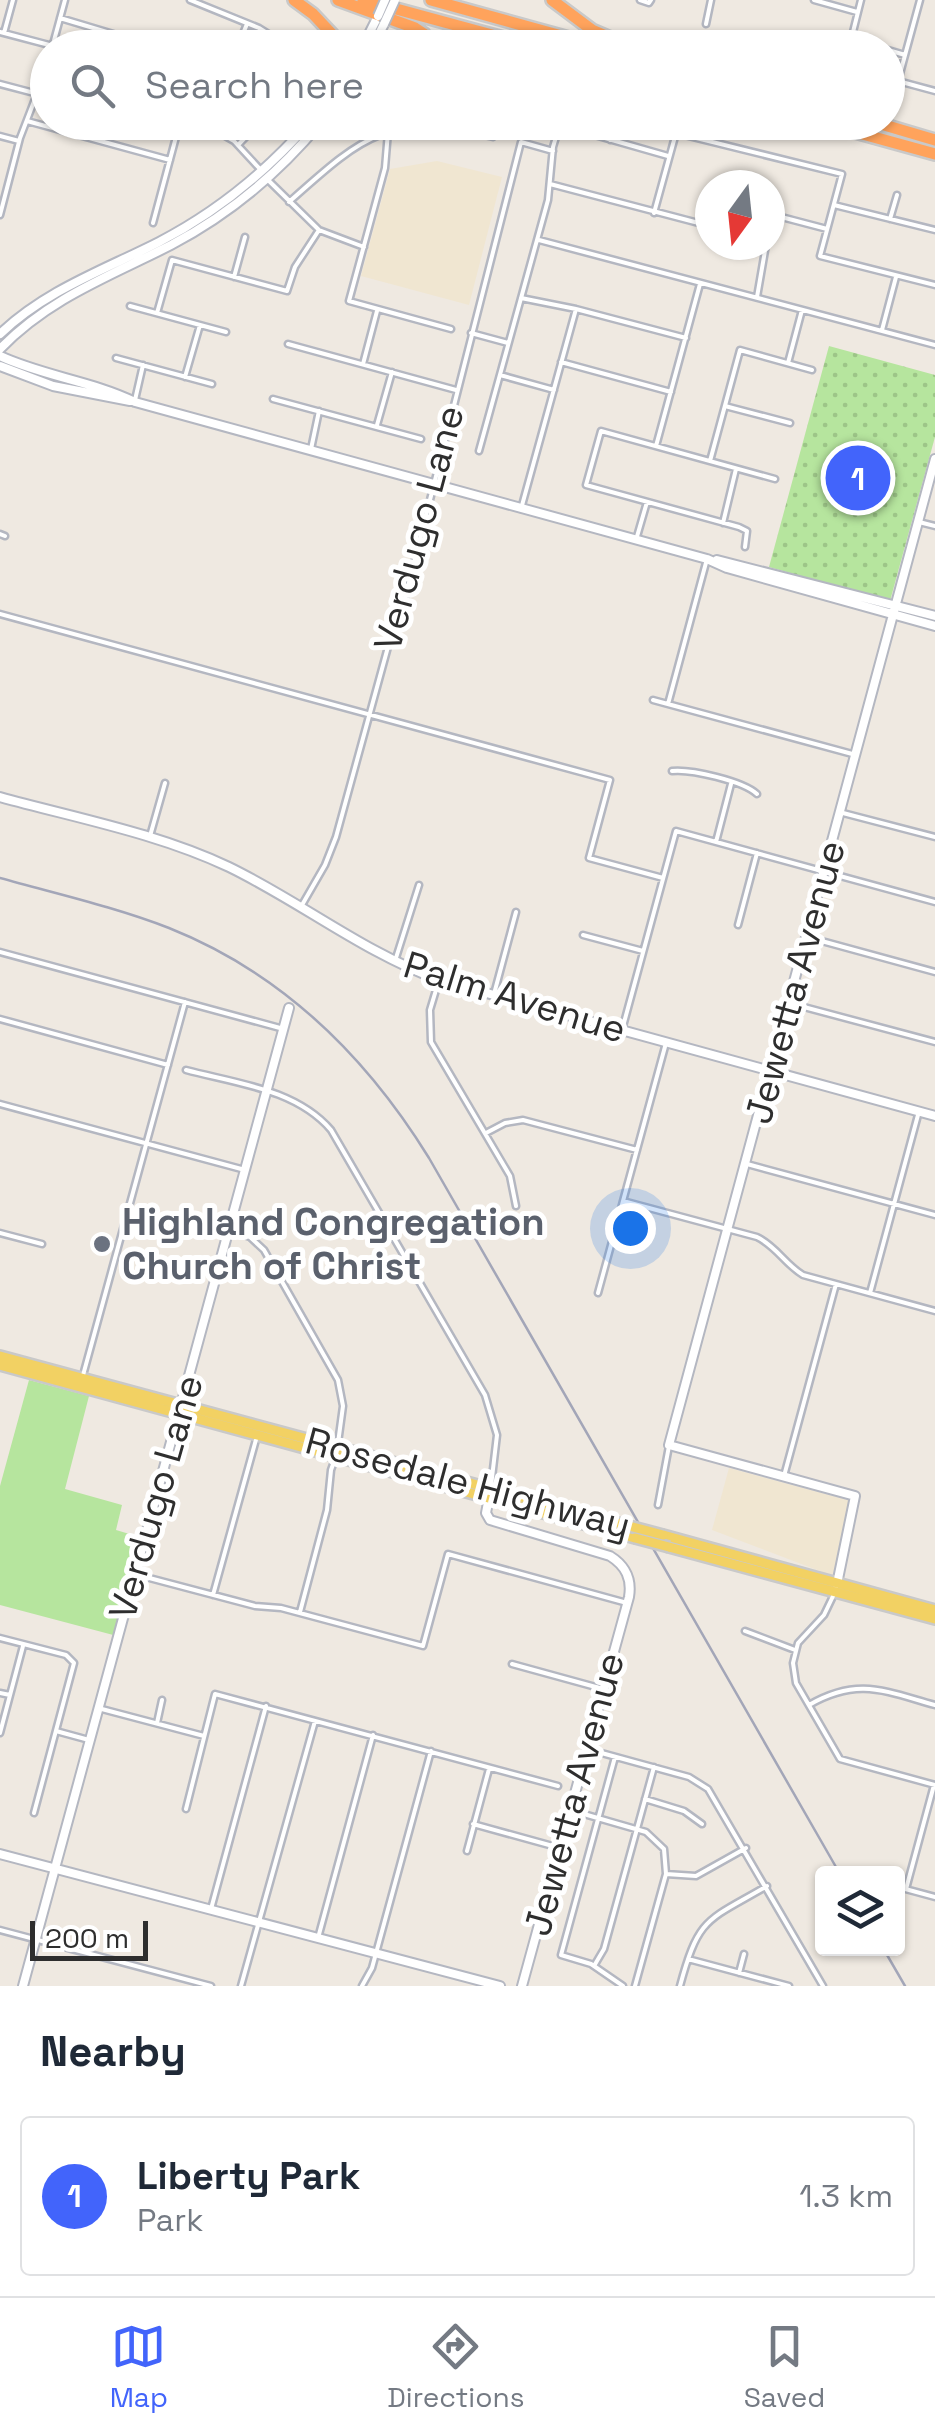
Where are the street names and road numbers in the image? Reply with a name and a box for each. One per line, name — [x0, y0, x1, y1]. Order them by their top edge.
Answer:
street label: Verdugo Lane — [363, 400, 475, 656]
street label: Jewetta Avenue — [734, 835, 856, 1129]
street label: Palm Avenue — [398, 940, 632, 1054]
street label: Verdugo Lane — [98, 1369, 214, 1625]
street label: Rosedale Highway — [300, 1417, 636, 1549]
street label: Jewetta Avenue — [513, 1647, 635, 1941]

